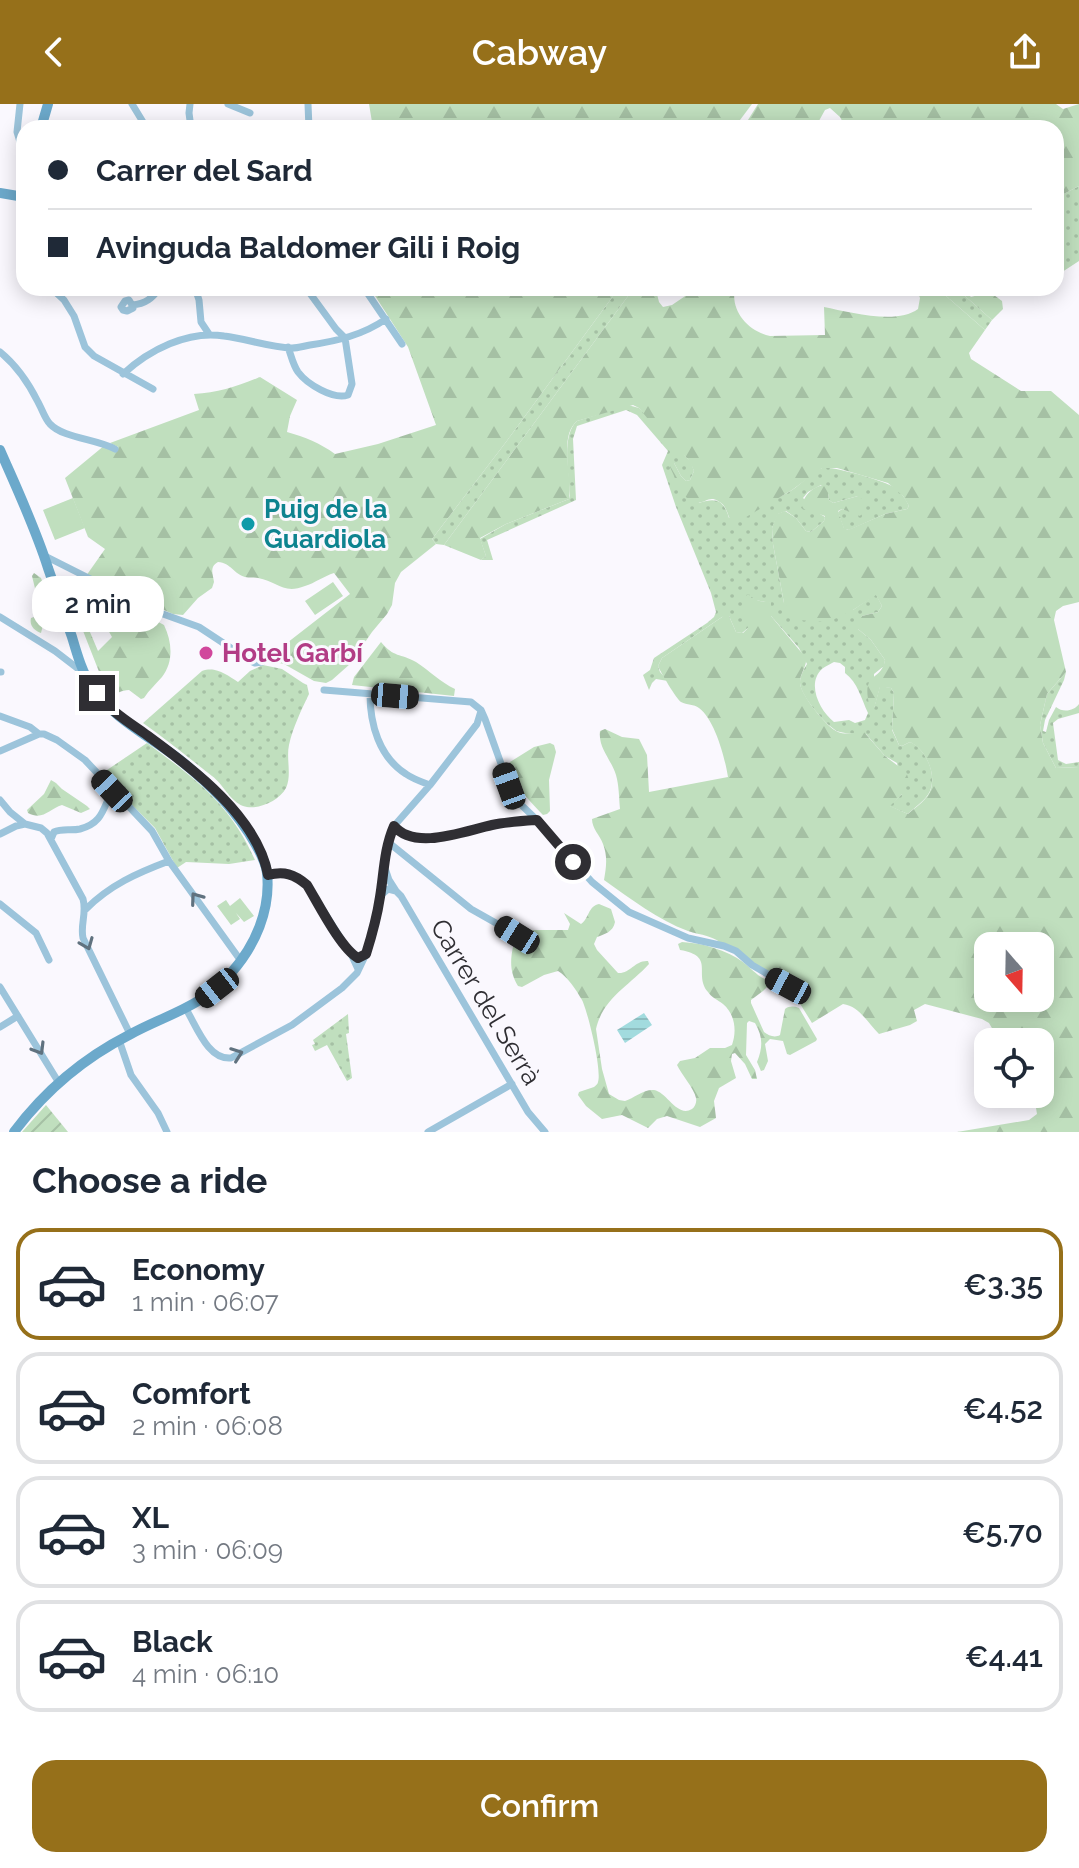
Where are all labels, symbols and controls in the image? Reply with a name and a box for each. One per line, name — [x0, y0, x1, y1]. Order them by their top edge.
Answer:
icon: back — [32, 30, 76, 74]
icon: share — [1003, 30, 1047, 74]
text: Cabway — [472, 31, 607, 73]
text: Carrer del Sard — [96, 153, 313, 188]
text: Avinguda Baldomer Gili i Roig — [96, 230, 520, 265]
place label: Puig de la Guardiola — [264, 494, 387, 554]
marker: Puig de la Guardiola — [239, 515, 257, 533]
callout: 2 min — [31, 577, 163, 633]
text: 2 min — [65, 589, 131, 619]
place label: Hotel Garbí — [222, 638, 363, 668]
marker: Hotel Garbí — [197, 644, 215, 662]
route end — [79, 675, 115, 711]
car — [370, 682, 420, 710]
car — [490, 759, 528, 813]
car — [87, 765, 137, 817]
route start — [555, 844, 591, 880]
one-way arrow — [191, 892, 205, 907]
car — [490, 912, 544, 958]
street label: Carrer del Serrà — [425, 914, 547, 1090]
north arrow — [974, 932, 1054, 1012]
map controls — [974, 932, 1054, 1108]
one-way arrow — [77, 936, 94, 950]
car — [191, 964, 243, 1012]
car — [761, 964, 815, 1008]
button: locate — [974, 1028, 1054, 1108]
one-way arrow — [29, 1040, 45, 1055]
one-way arrow — [229, 1048, 243, 1064]
text: Choose a ride — [32, 1159, 267, 1201]
icon: car — [36, 1248, 108, 1320]
text: Economy — [132, 1252, 265, 1287]
text: €3.35 — [963, 1267, 1043, 1302]
text: 1 min · 06:07 — [132, 1287, 279, 1317]
icon: car — [36, 1372, 108, 1444]
text: Comfort — [132, 1376, 251, 1411]
text: €4.52 — [963, 1391, 1043, 1426]
text: 2 min · 06:08 — [132, 1411, 283, 1441]
icon: car — [36, 1496, 108, 1568]
text: XL — [132, 1500, 169, 1535]
text: €5.70 — [962, 1515, 1043, 1550]
text: 3 min · 06:09 — [132, 1535, 283, 1565]
icon: car — [36, 1620, 108, 1692]
text: Black — [132, 1624, 213, 1659]
text: €4.41 — [965, 1639, 1043, 1674]
text: 4 min · 06:10 — [132, 1659, 279, 1689]
button: Confirm — [32, 1760, 1047, 1852]

